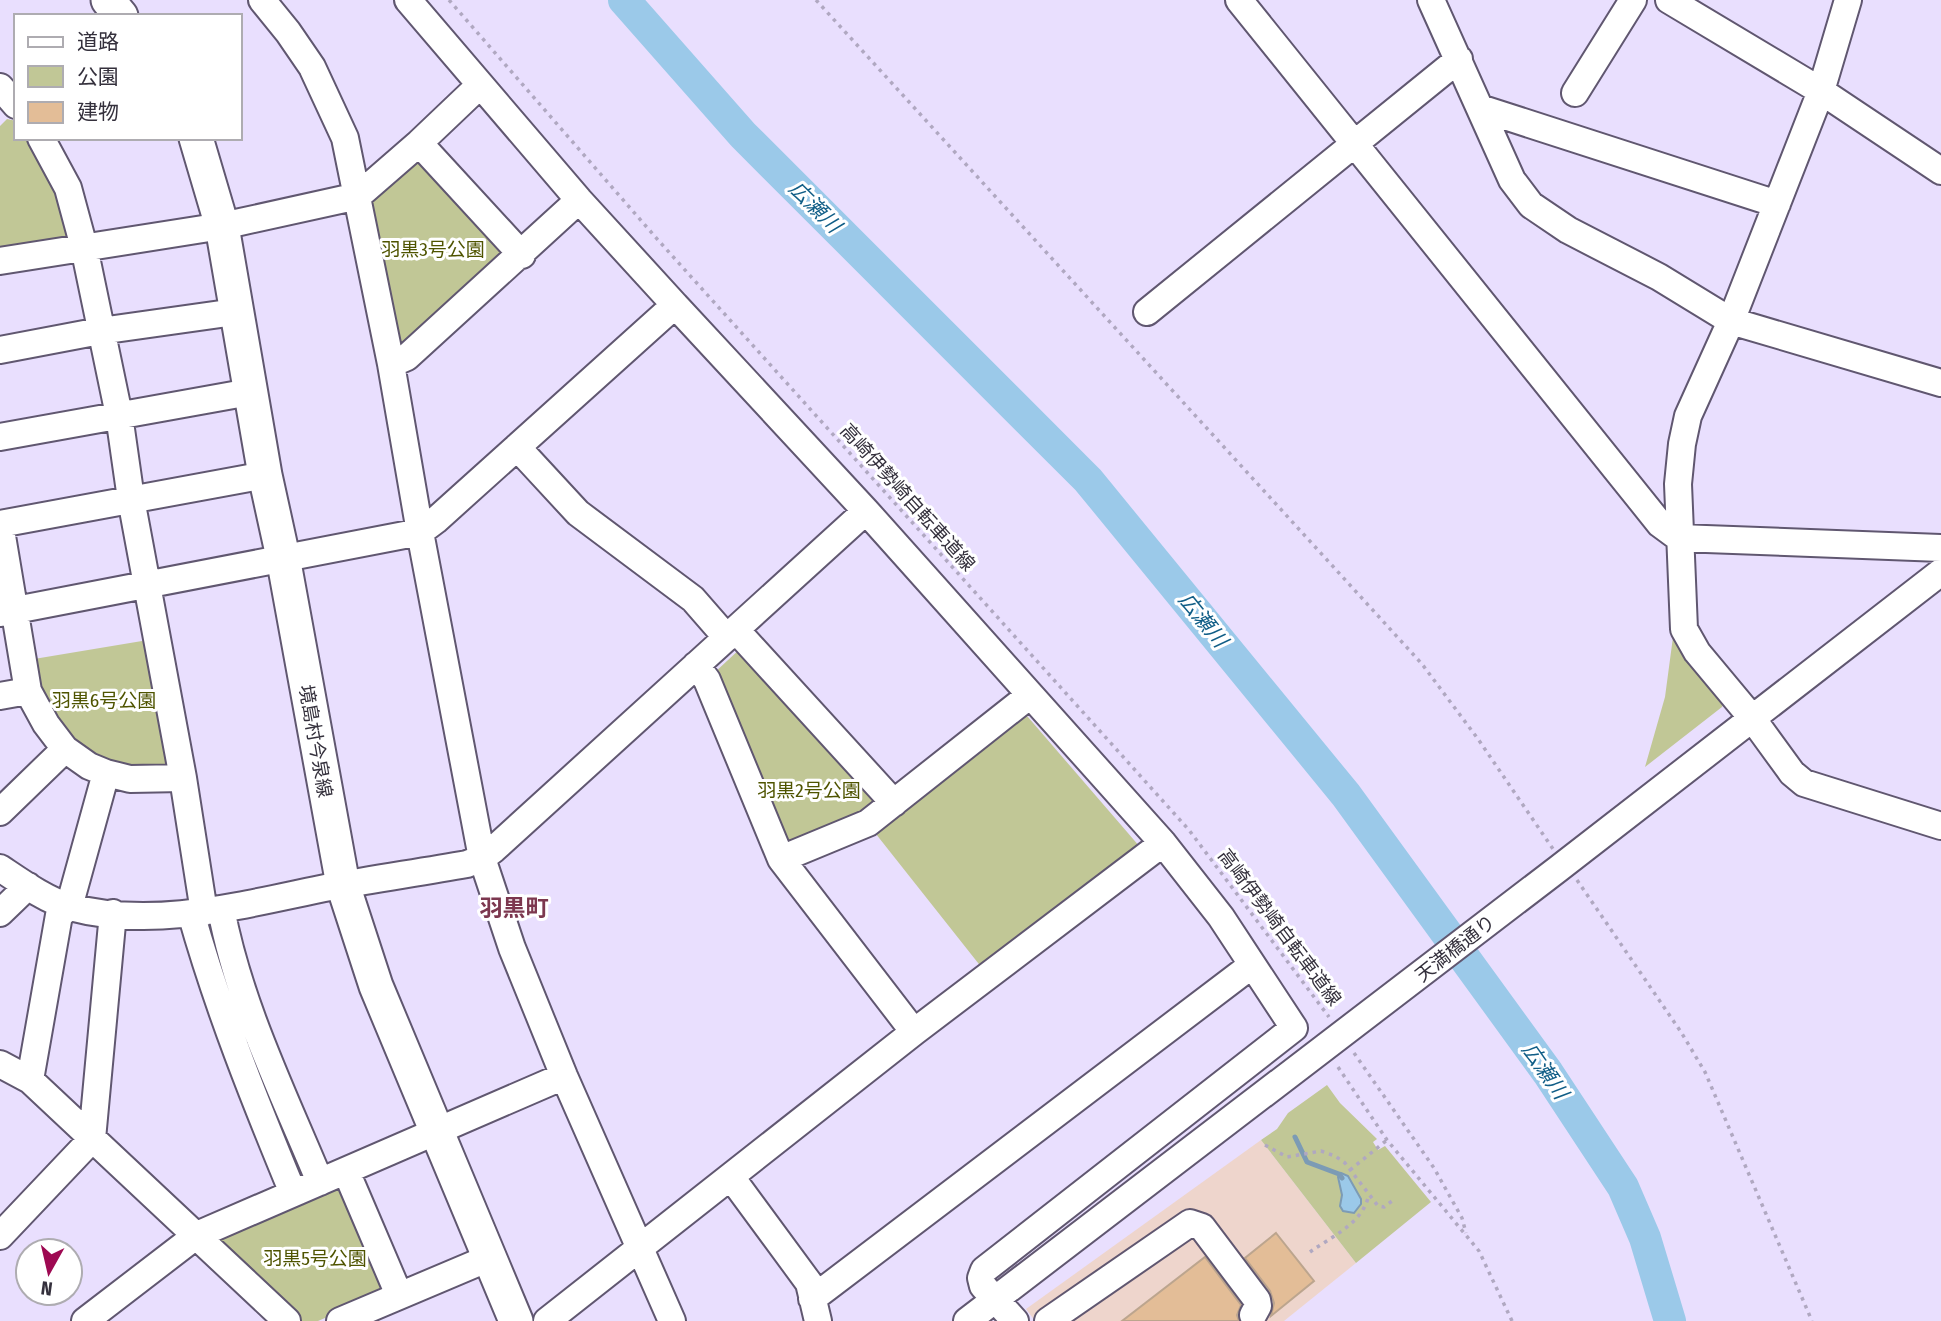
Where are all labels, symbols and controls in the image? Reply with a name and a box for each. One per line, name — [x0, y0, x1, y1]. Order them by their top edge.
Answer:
legend — [14, 14, 242, 140]
text: 道路 — [77, 29, 119, 55]
text: 公園 — [77, 64, 119, 90]
text: 建物 — [77, 99, 119, 125]
water label: 広瀬川 — [784, 176, 848, 240]
park label: 羽黒3号公園 — [381, 238, 485, 261]
street label: 高崎伊勢崎自転車道線 — [836, 419, 980, 576]
water label: 広瀬川 — [1173, 587, 1234, 654]
street label: 境島村今泉線 — [294, 683, 337, 799]
park label: 羽黒6号公園 — [52, 689, 156, 712]
park label: 羽黒2号公園 — [757, 779, 861, 802]
street label: 高崎伊勢崎自転車道線 — [1213, 845, 1346, 1010]
district label: 羽黒町 — [480, 894, 549, 922]
street label: 天満橋通り — [1411, 910, 1500, 987]
water label: 広瀬川 — [1516, 1038, 1575, 1106]
north arrow — [14, 1237, 84, 1307]
park label: 羽黒5号公園 — [263, 1247, 367, 1270]
text: N — [39, 1276, 54, 1301]

